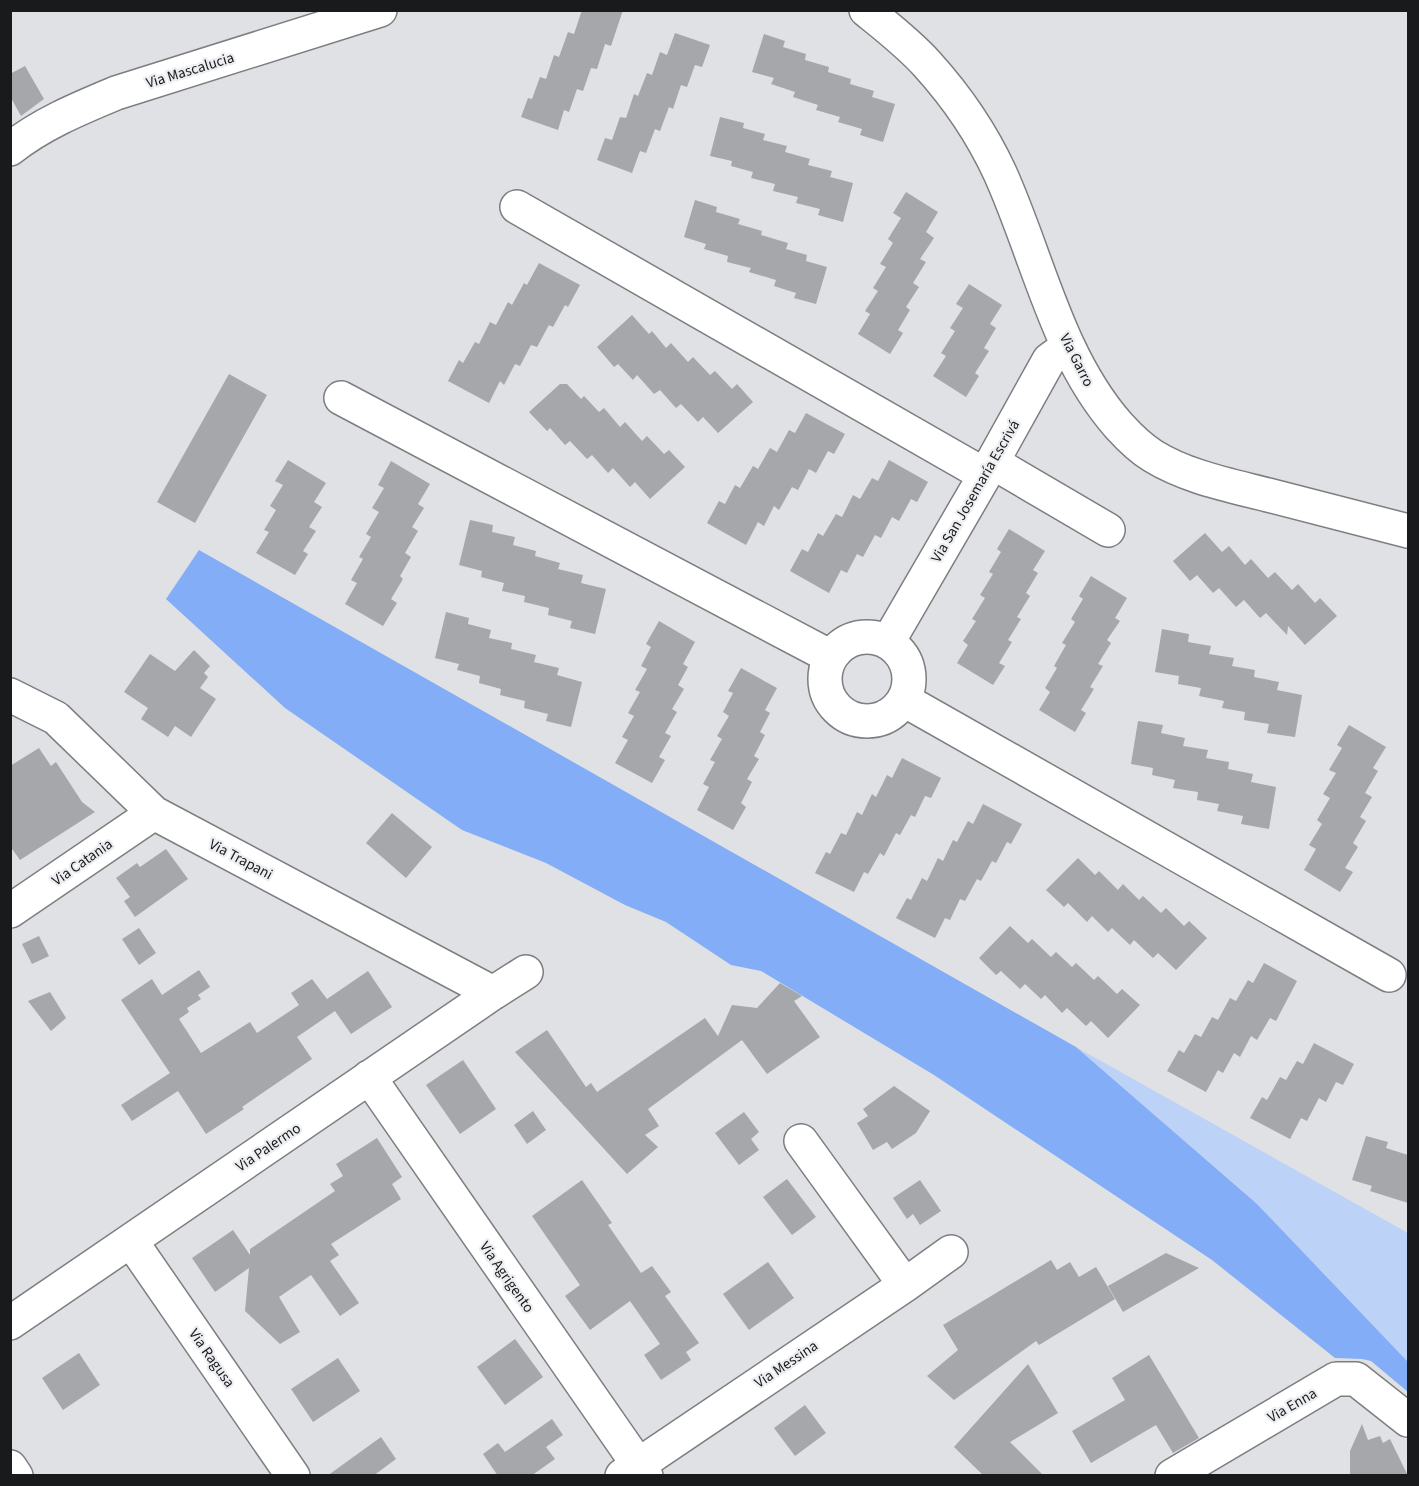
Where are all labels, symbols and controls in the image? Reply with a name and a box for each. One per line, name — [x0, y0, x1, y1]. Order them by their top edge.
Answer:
street label: Via Mascalucia — [144, 47, 237, 94]
street label: Via Garro — [1054, 330, 1099, 390]
street label: Via San Josemaría Escrivá — [926, 416, 1025, 566]
street label: Via Catania — [48, 834, 117, 891]
street label: Via Trapani — [205, 834, 276, 885]
street label: Via Palermo — [232, 1118, 305, 1177]
street label: Via Agrigento — [474, 1237, 539, 1317]
street label: Via Ragusa — [184, 1325, 240, 1392]
street label: Via Messina — [750, 1335, 822, 1393]
street label: Via Enna — [1264, 1383, 1321, 1428]

